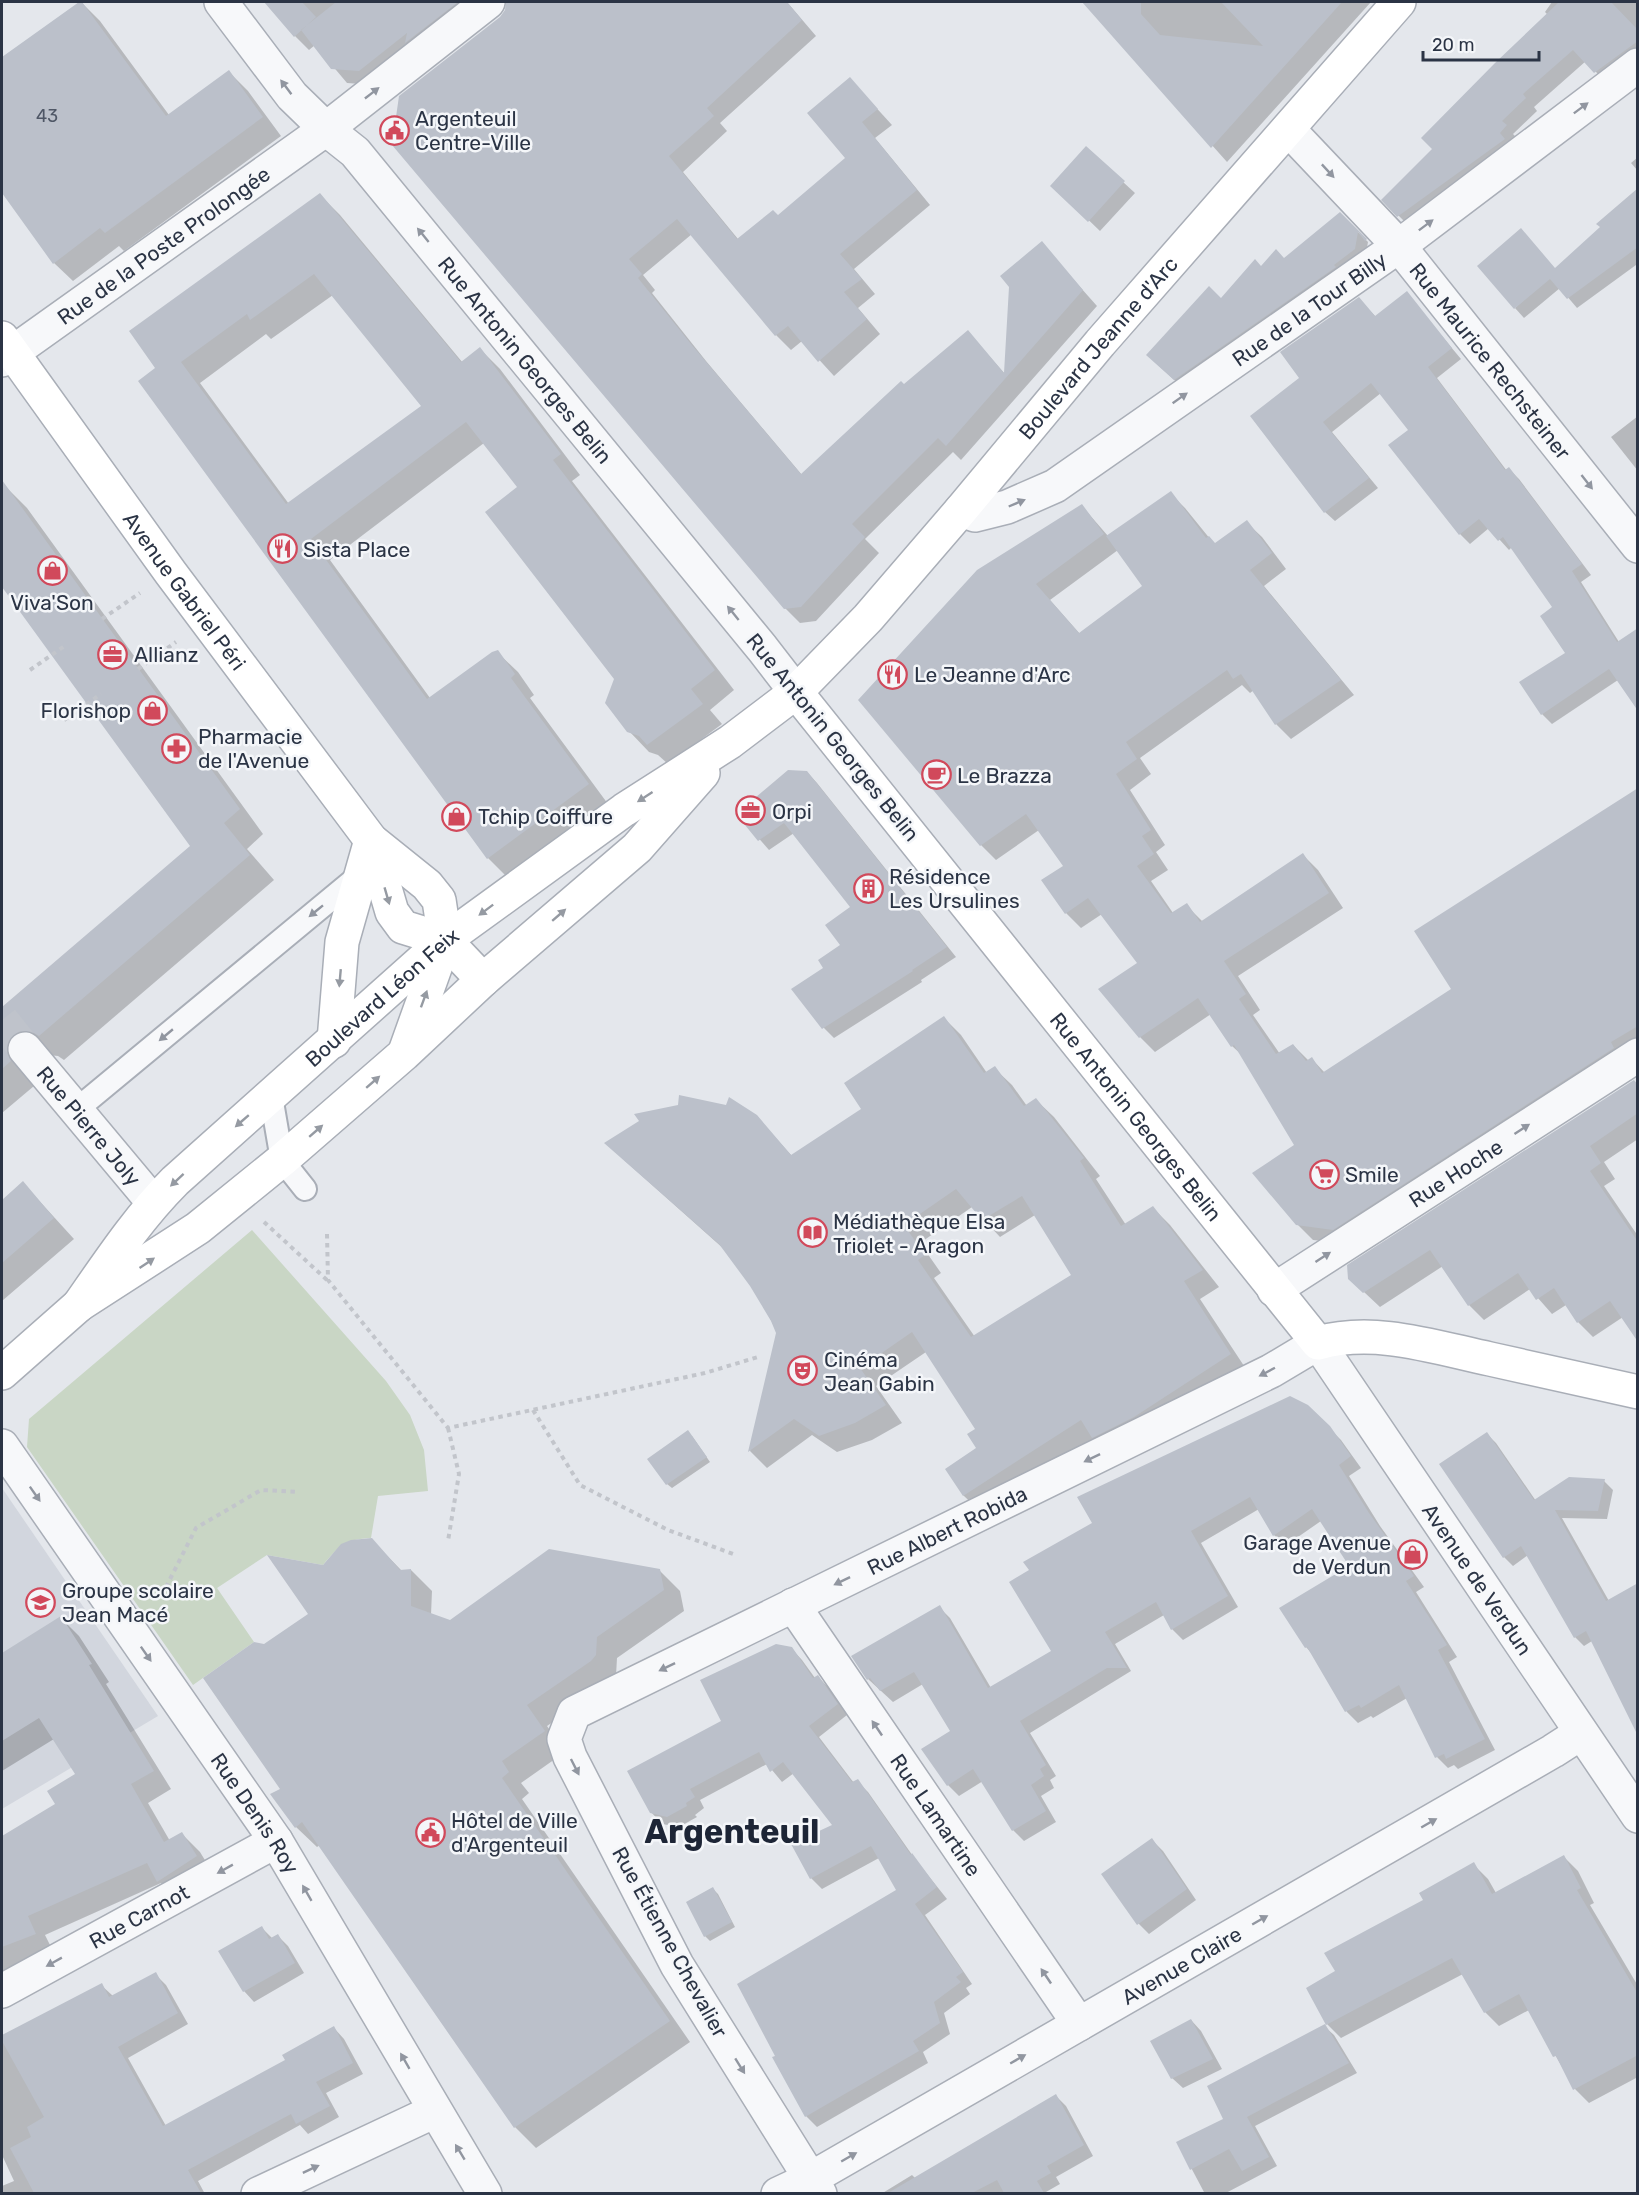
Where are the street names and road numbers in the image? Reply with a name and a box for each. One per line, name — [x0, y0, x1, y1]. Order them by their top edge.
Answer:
street label: Rue de la Poste Prolongée — [52, 161, 274, 329]
street label: Rue de la Tour Billy — [1227, 246, 1391, 371]
street label: Rue Antonin Georges Belin — [433, 251, 618, 468]
street label: Boulevard Jeanne d'Arc — [1013, 251, 1183, 444]
street label: Rue Maurice Rechsteiner — [1405, 258, 1576, 464]
street label: Avenue Gabriel Péri — [118, 507, 251, 675]
street label: Rue Antonin Georges Belin — [741, 628, 925, 846]
street label: Boulevard Léon Feix — [300, 922, 463, 1071]
street label: Rue Antonin Georges Belin — [1045, 1007, 1227, 1226]
street label: Rue Pierre Joly — [32, 1061, 147, 1191]
street label: Rue Hoche — [1404, 1133, 1507, 1212]
street label: Rue Albert Robida — [863, 1480, 1031, 1580]
street label: Avenue de Verdun — [1418, 1498, 1538, 1660]
street label: Rue Denis Roy — [206, 1748, 305, 1878]
street label: Rue Lamartine — [886, 1749, 987, 1881]
street label: Rue Étienne Chevalier — [607, 1842, 733, 2042]
street label: Rue Carnot — [85, 1879, 193, 1953]
street label: Avenue Claire — [1117, 1921, 1246, 2009]

